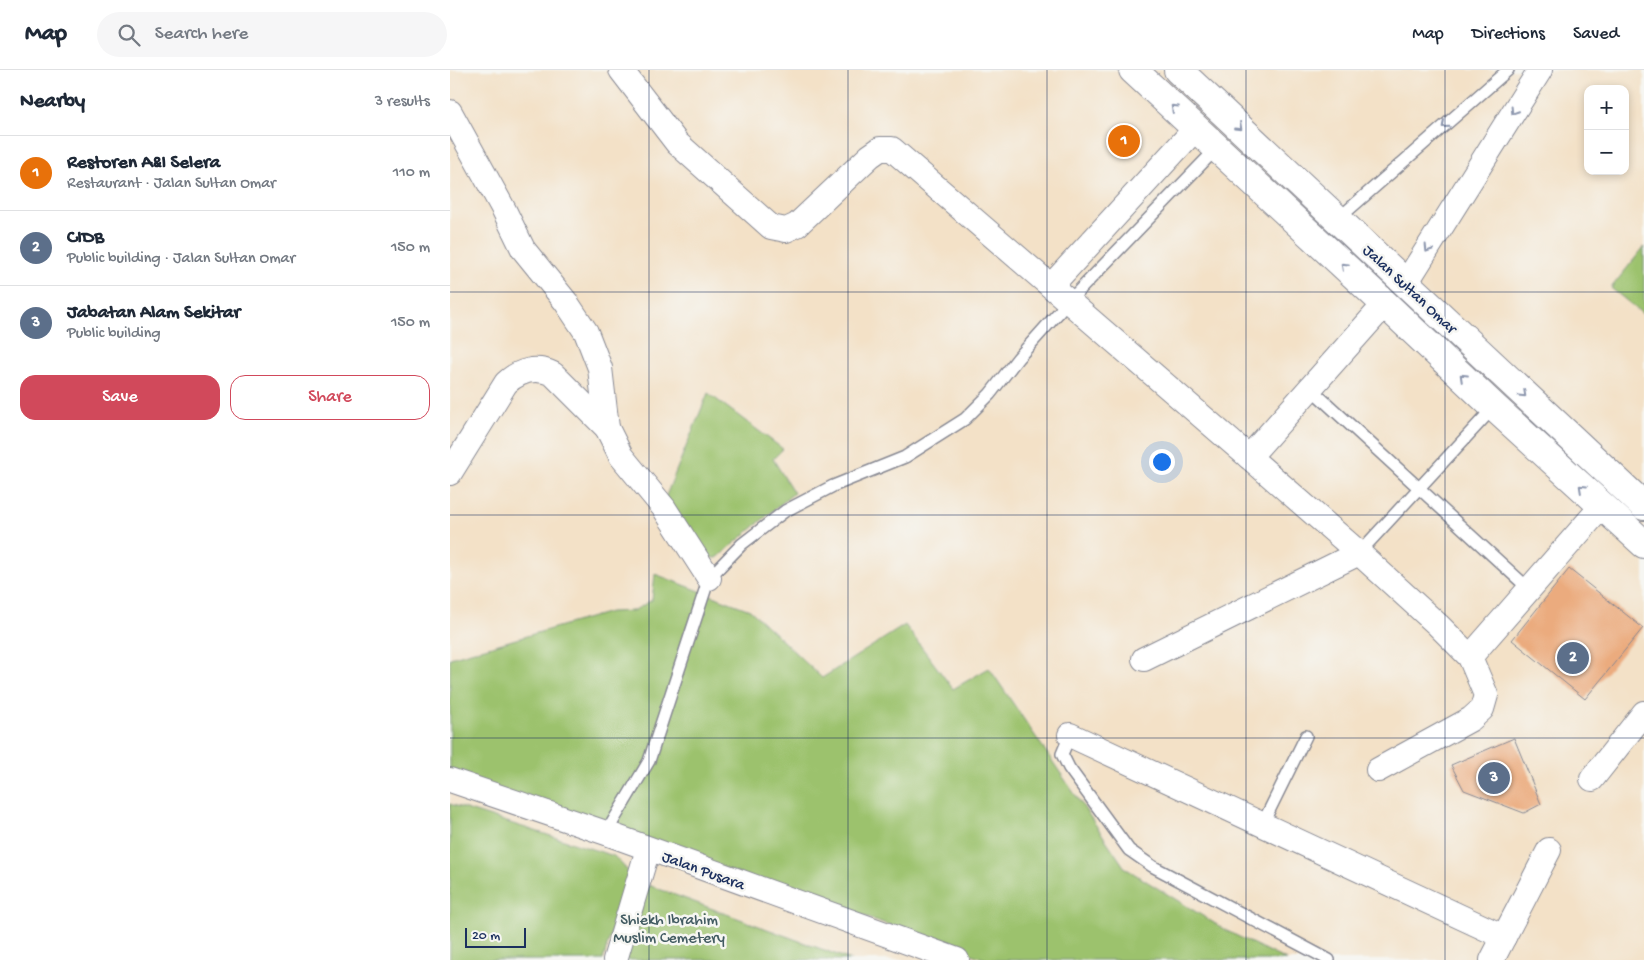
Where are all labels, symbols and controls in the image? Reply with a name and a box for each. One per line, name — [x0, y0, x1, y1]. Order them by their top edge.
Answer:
search box — [97, 12, 447, 57]
text: Map — [25, 20, 67, 49]
icon: search — [115, 21, 143, 49]
text: Search here — [155, 23, 248, 46]
text: Map — [1412, 24, 1444, 45]
text: Directions — [1472, 24, 1545, 45]
text: Saved — [1573, 24, 1619, 45]
map controls — [1584, 85, 1629, 175]
button: + — [1584, 85, 1629, 130]
text: Nearby — [20, 90, 85, 115]
text: 3 results — [375, 93, 430, 112]
one-way arrow — [1170, 105, 1179, 114]
one-way arrow — [1511, 106, 1521, 115]
one-way arrow — [1441, 120, 1450, 129]
one-way arrow — [1234, 121, 1243, 130]
pin: 1 — [1108, 122, 1140, 160]
button: − — [1584, 130, 1629, 175]
text: Restoren A&I Selera — [67, 152, 220, 175]
text: 1 — [33, 164, 39, 183]
text: 110 m — [393, 164, 430, 183]
text: Restaurant · Jalan Sultan Omar — [67, 175, 276, 194]
text: CIDB — [67, 227, 104, 250]
text: 2 — [32, 239, 40, 258]
text: 150 m — [391, 239, 430, 258]
street label: Jalan Sultan Omar — [1358, 242, 1461, 340]
one-way arrow — [1424, 243, 1434, 252]
text: Public building · Jalan Sultan Omar — [67, 250, 295, 269]
one-way arrow — [1341, 263, 1350, 272]
text: Jabatan Alam Sekitar — [67, 302, 240, 325]
text: 3 — [32, 314, 40, 333]
text: 150 m — [391, 314, 430, 333]
text: Public building — [67, 325, 161, 344]
one-way arrow — [1459, 374, 1468, 383]
button: Save — [20, 375, 220, 420]
button: Share — [230, 375, 430, 420]
one-way arrow — [1518, 388, 1527, 397]
your location — [1149, 449, 1175, 475]
one-way arrow — [1578, 485, 1587, 494]
pin: 2 — [1557, 639, 1589, 677]
pin: 3 — [1478, 759, 1510, 797]
street label: Jalan Pusara — [659, 849, 748, 896]
park label: Shiekh Ibrahim Muslim Cemetery — [613, 912, 725, 949]
scale bar — [465, 925, 526, 948]
text: 20 m — [472, 928, 500, 945]

